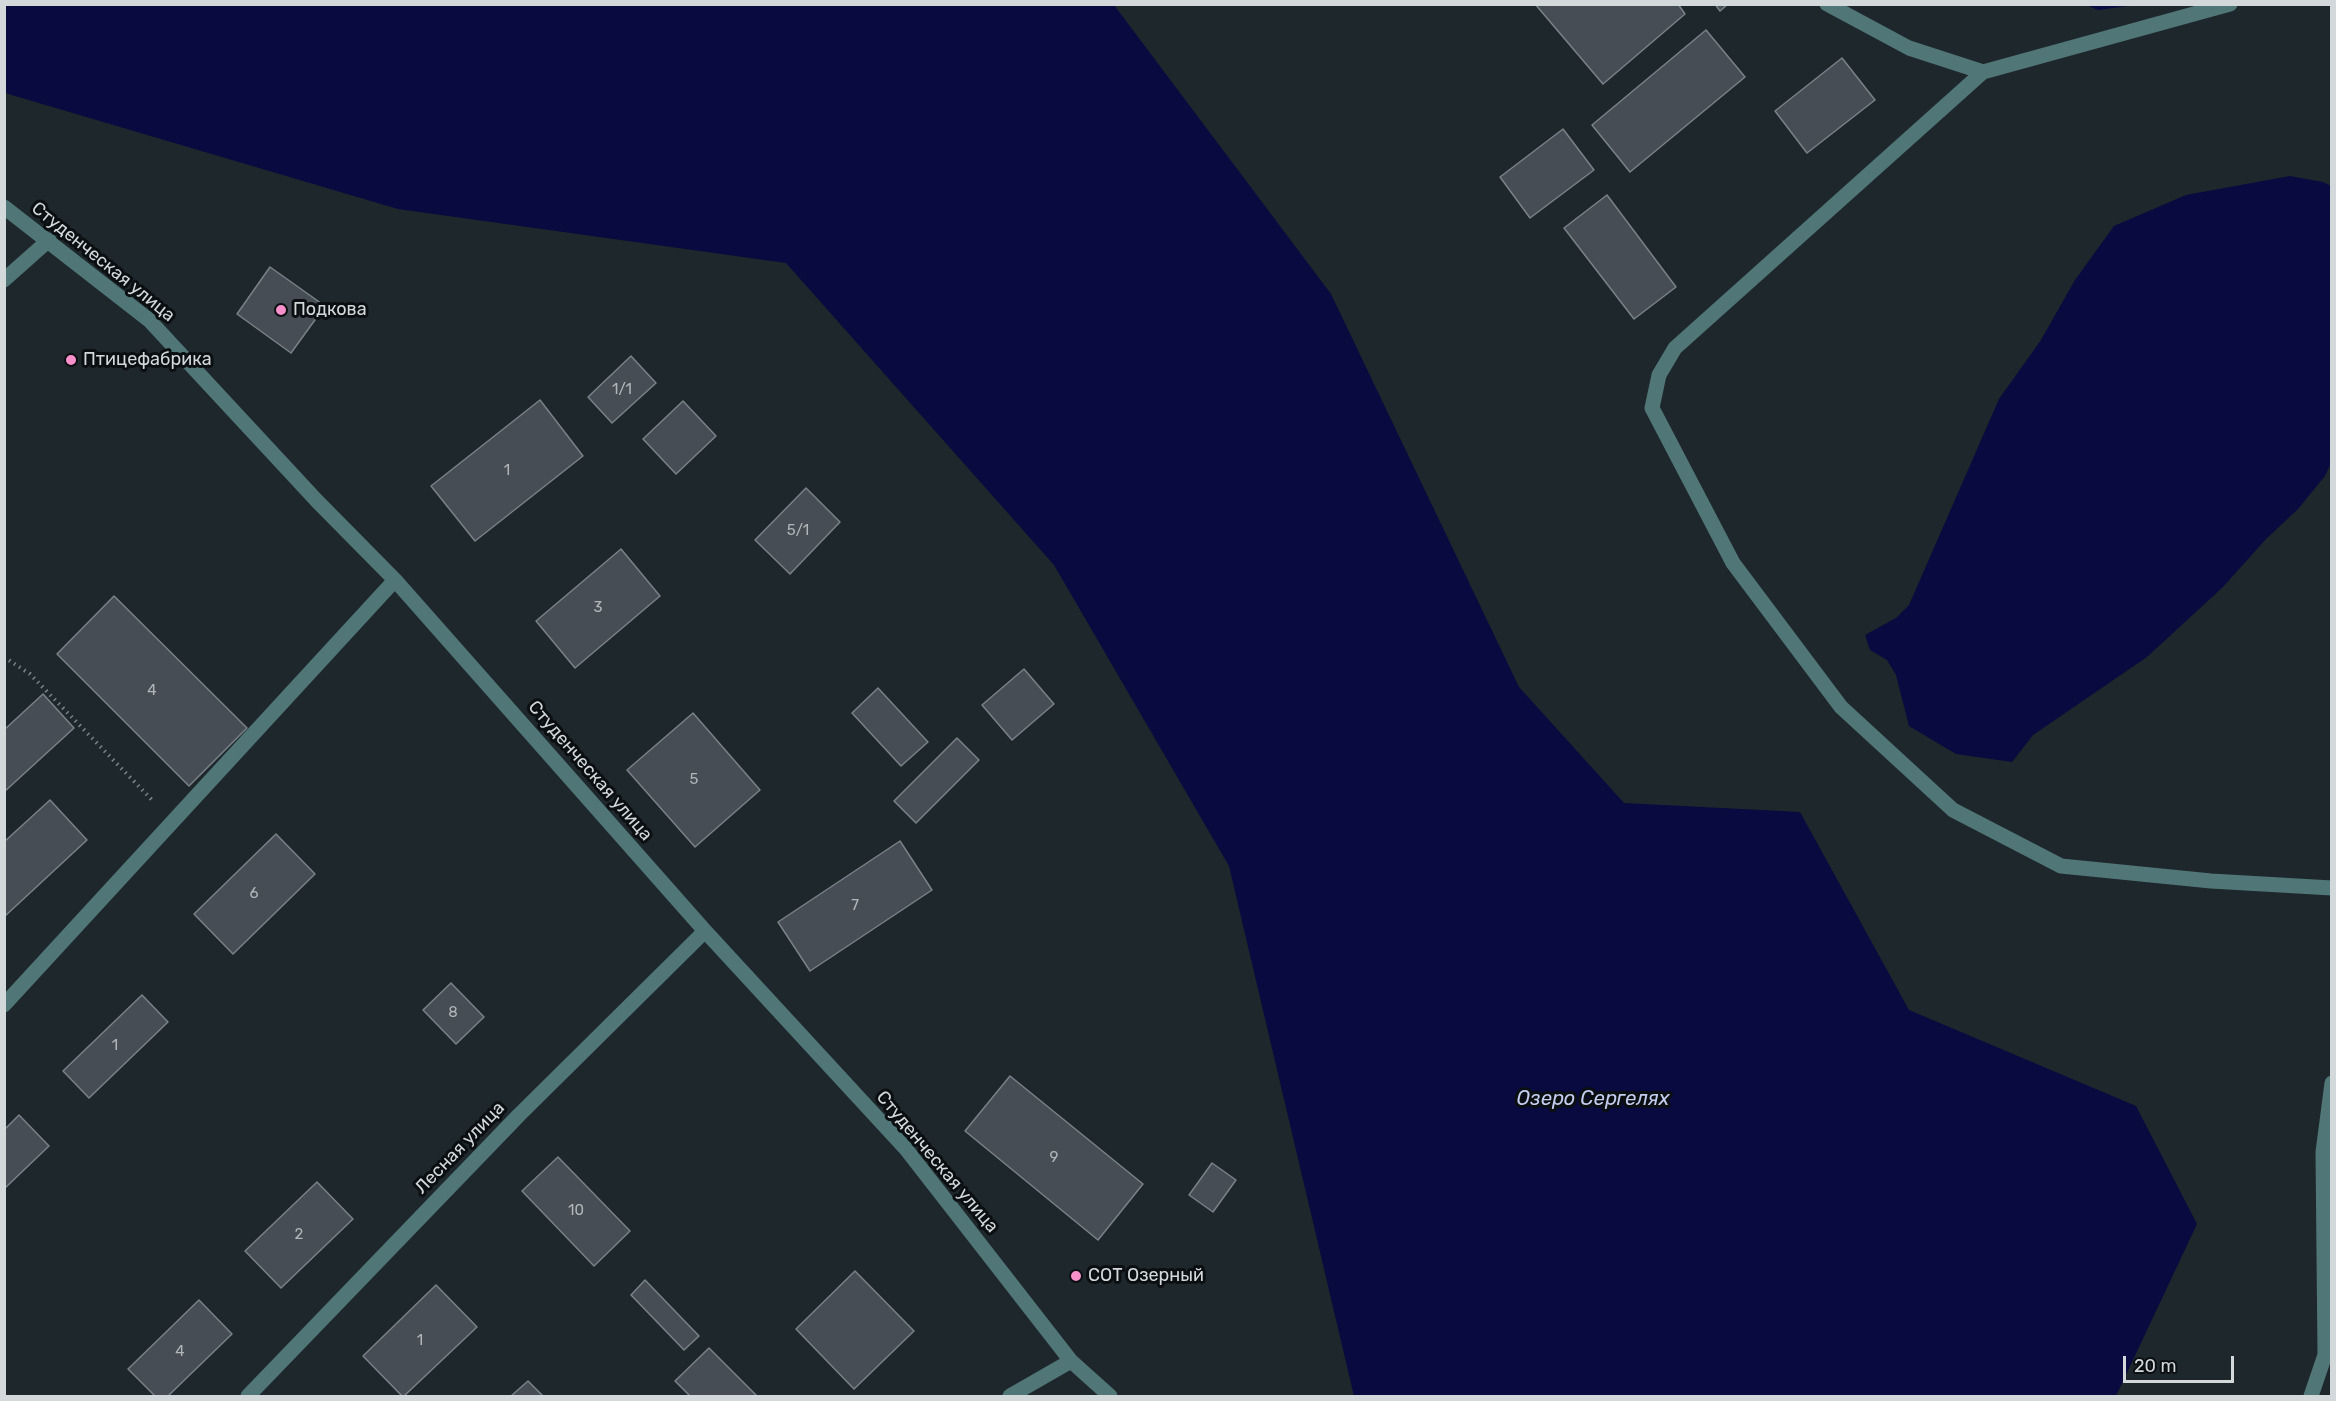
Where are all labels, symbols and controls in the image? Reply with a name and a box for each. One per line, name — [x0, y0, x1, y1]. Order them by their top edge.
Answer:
street label: Студенческая улица — [27, 197, 179, 327]
place label: Подкова — [293, 299, 367, 321]
marker: Подкова — [274, 303, 288, 317]
place label: Птицефабрика — [83, 349, 212, 371]
marker: Птицефабрика — [64, 353, 78, 367]
house number: 1/1 — [612, 381, 632, 399]
house number: 1 — [504, 462, 510, 480]
house number: 5/1 — [787, 522, 809, 540]
house number: 3 — [593, 599, 603, 617]
house number: 4 — [147, 682, 157, 700]
street label: Студенческая улица — [523, 697, 657, 845]
house number: 5 — [690, 771, 698, 789]
house number: 6 — [249, 885, 259, 903]
house number: 7 — [851, 897, 859, 915]
house number: 8 — [448, 1004, 458, 1022]
house number: 1 — [112, 1037, 118, 1055]
street label: Студенческая улица — [871, 1087, 1003, 1237]
water label: Озеро Сергелях — [1517, 1087, 1669, 1111]
street label: Лесная улица — [411, 1097, 509, 1199]
house number: 9 — [1050, 1149, 1058, 1167]
house number: 10 — [568, 1202, 584, 1220]
house number: 2 — [295, 1226, 303, 1244]
place label: СОТ Озерный — [1088, 1265, 1204, 1287]
marker: СОТ Озерный — [1069, 1269, 1083, 1283]
house number: 1 — [417, 1332, 423, 1350]
house number: 4 — [175, 1343, 185, 1361]
scale bar — [2126, 1344, 2237, 1382]
text: 20 m — [2134, 1355, 2176, 1377]

